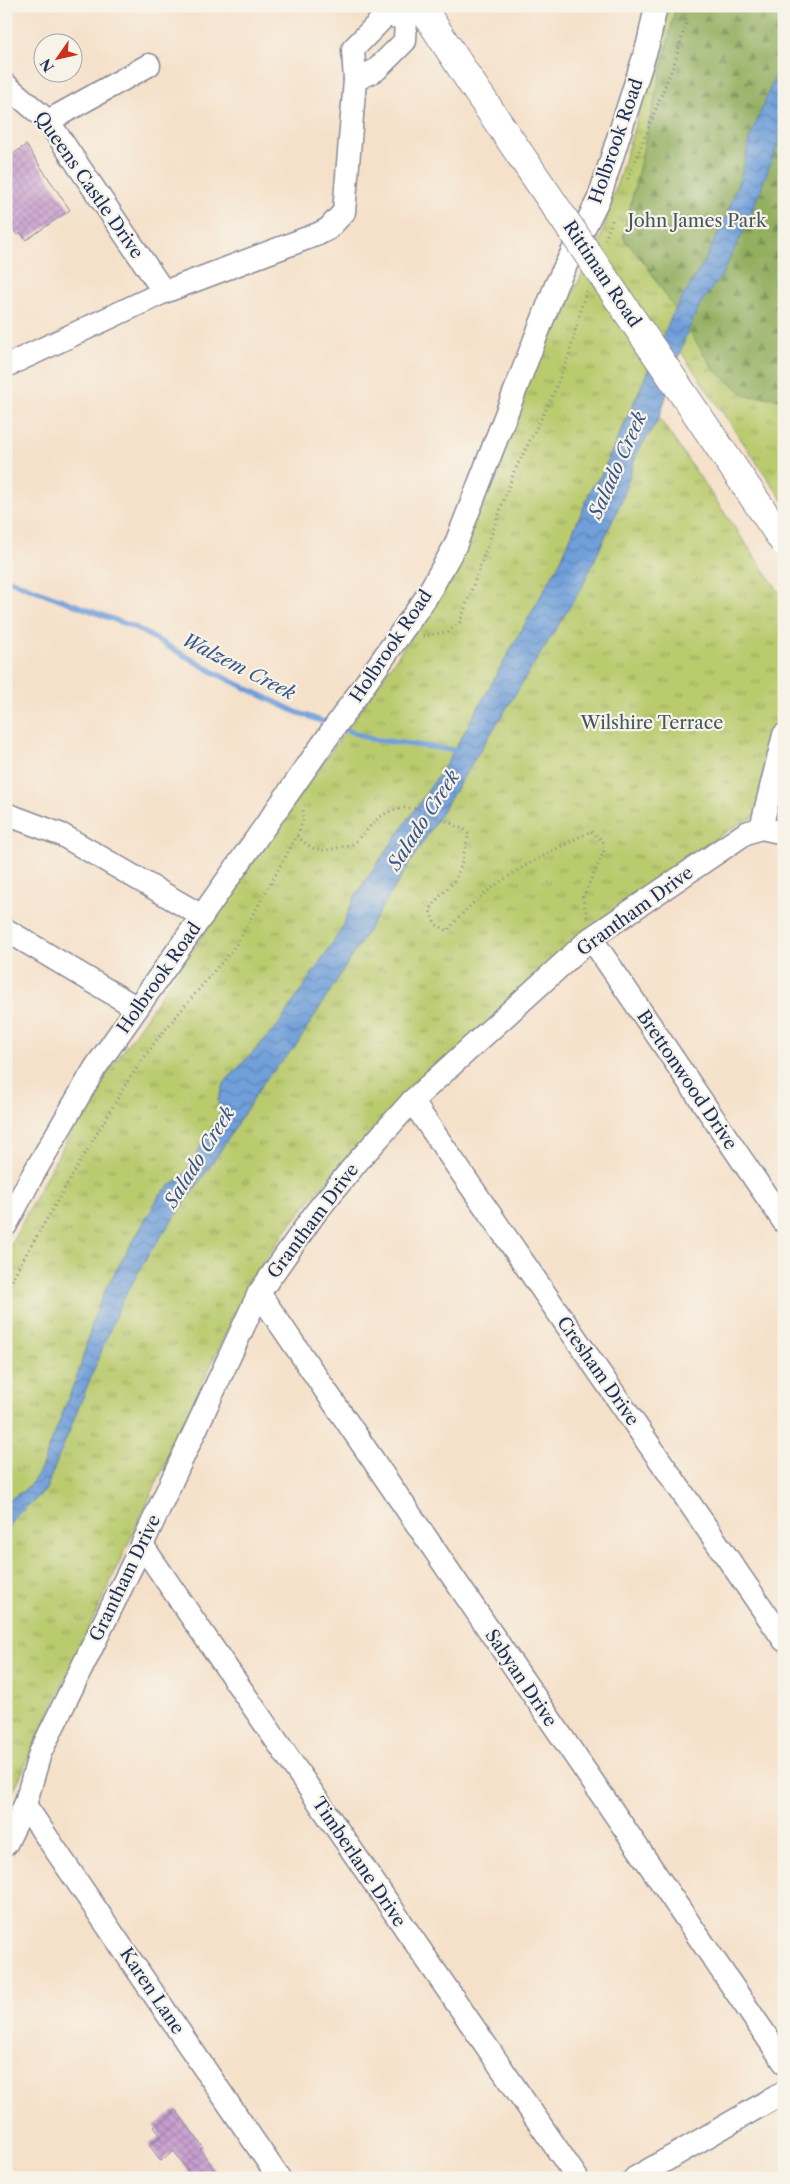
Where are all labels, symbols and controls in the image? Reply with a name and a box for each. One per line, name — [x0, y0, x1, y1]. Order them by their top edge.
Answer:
north arrow — [32, 32, 82, 82]
text: N — [36, 55, 58, 75]
street label: Holbrook Road — [584, 75, 648, 207]
street label: Queens Castle Drive — [30, 107, 148, 263]
park label: John James Park — [625, 210, 768, 232]
street label: Rittiman Road — [558, 217, 646, 331]
water label: Salado Creek — [583, 408, 651, 523]
street label: Holbrook Road — [345, 586, 437, 706]
water label: Walzem Creek — [178, 628, 299, 705]
park label: Wilshire Terrace — [580, 712, 723, 734]
water label: Salado Creek — [382, 766, 464, 875]
street label: Grantham Drive — [573, 861, 697, 961]
street label: Holbrook Road — [112, 918, 206, 1038]
street label: Brettonwood Drive — [632, 1006, 742, 1154]
water label: Salado Creek — [159, 1103, 240, 1213]
street label: Grantham Drive — [263, 1159, 363, 1283]
street label: Cresham Drive — [552, 1312, 644, 1430]
street label: Grantham Drive — [85, 1511, 165, 1645]
street label: Sabyan Drive — [480, 1625, 562, 1731]
street label: Timberlane Drive — [307, 1793, 411, 1931]
street label: Karen Lane — [115, 1944, 189, 2038]

